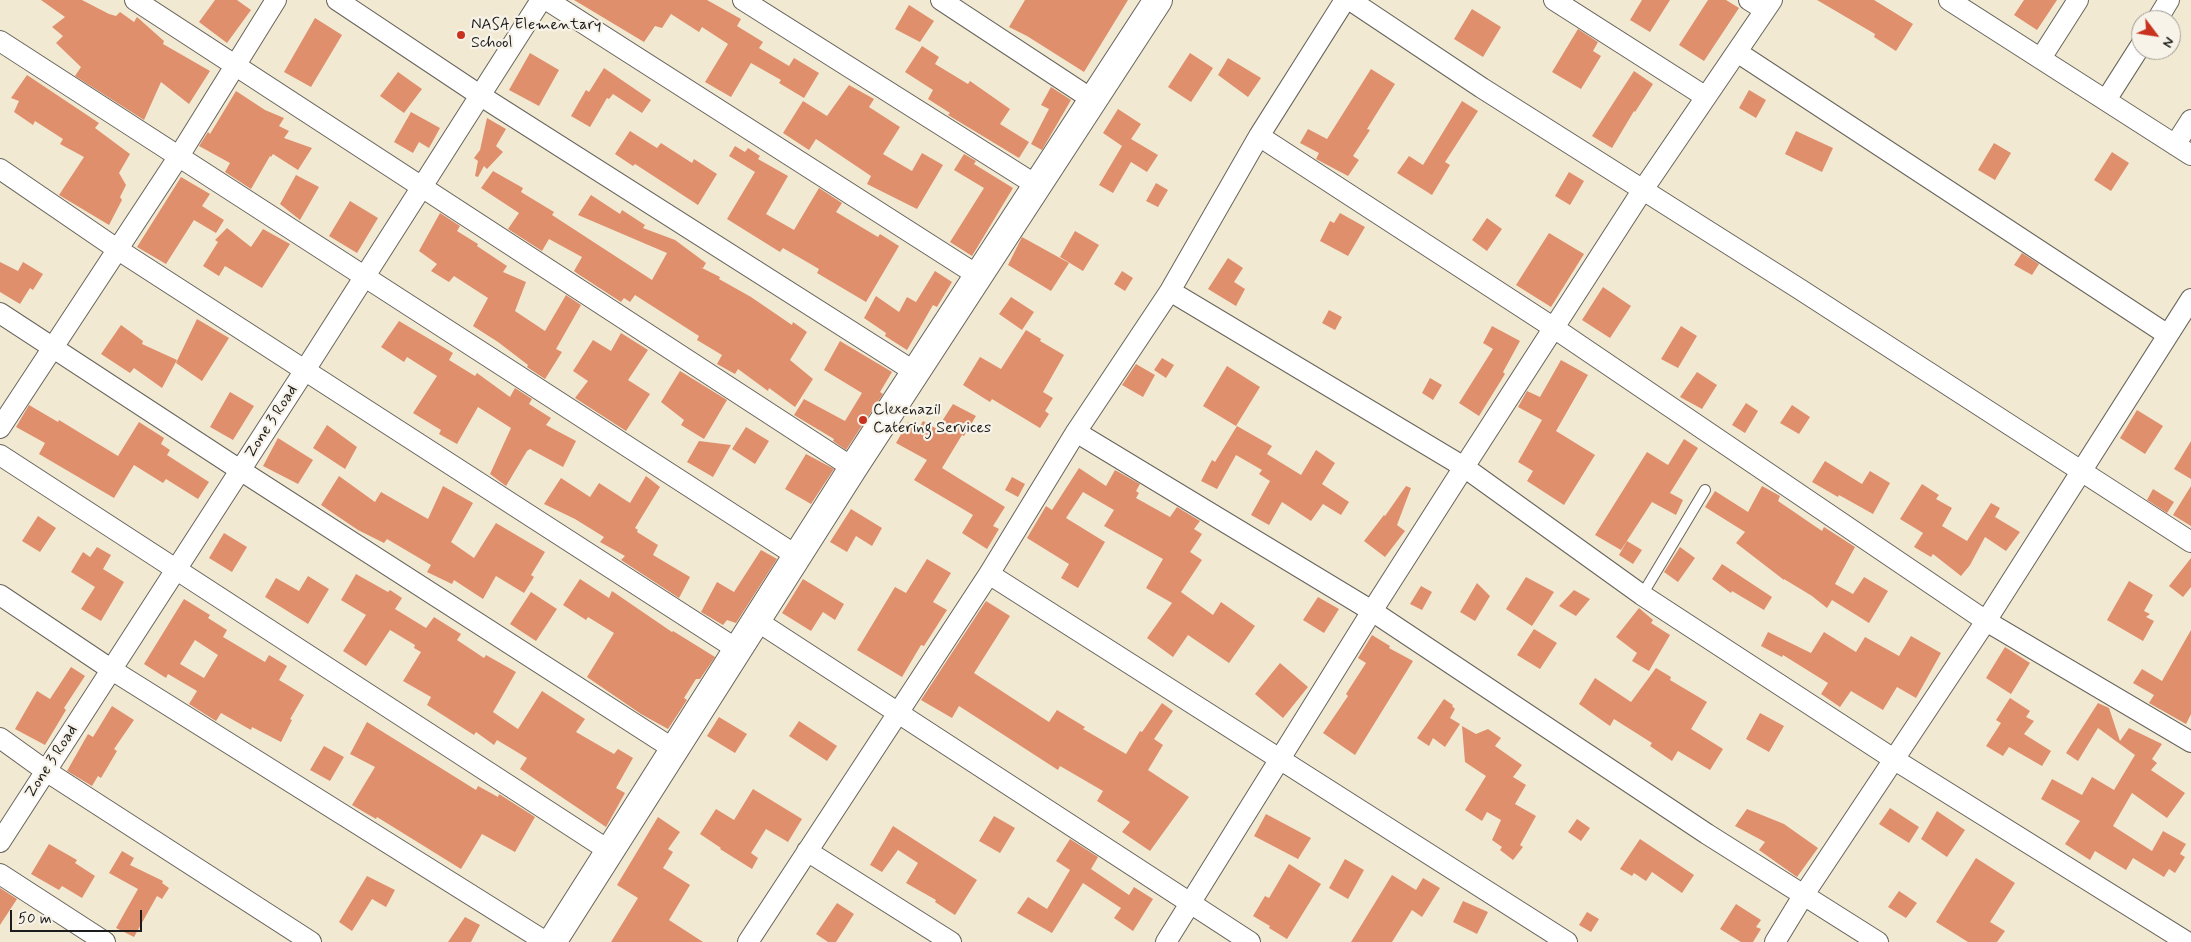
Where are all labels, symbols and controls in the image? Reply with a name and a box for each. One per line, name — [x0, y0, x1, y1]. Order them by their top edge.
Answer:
north arrow — [2131, 10, 2181, 60]
place label: NASA Elementary School — [471, 16, 601, 54]
marker: NASA Elementary School — [455, 29, 467, 41]
text: N — [2158, 34, 2178, 51]
street label: Zone 3 Road — [241, 382, 303, 462]
place label: Clexenazil Catering Services — [873, 401, 991, 439]
marker: Clexenazil Catering Services — [857, 414, 869, 426]
street label: Zone 3 Road — [21, 722, 83, 802]
scale bar — [12, 900, 145, 932]
text: 50 m — [18, 909, 52, 929]

